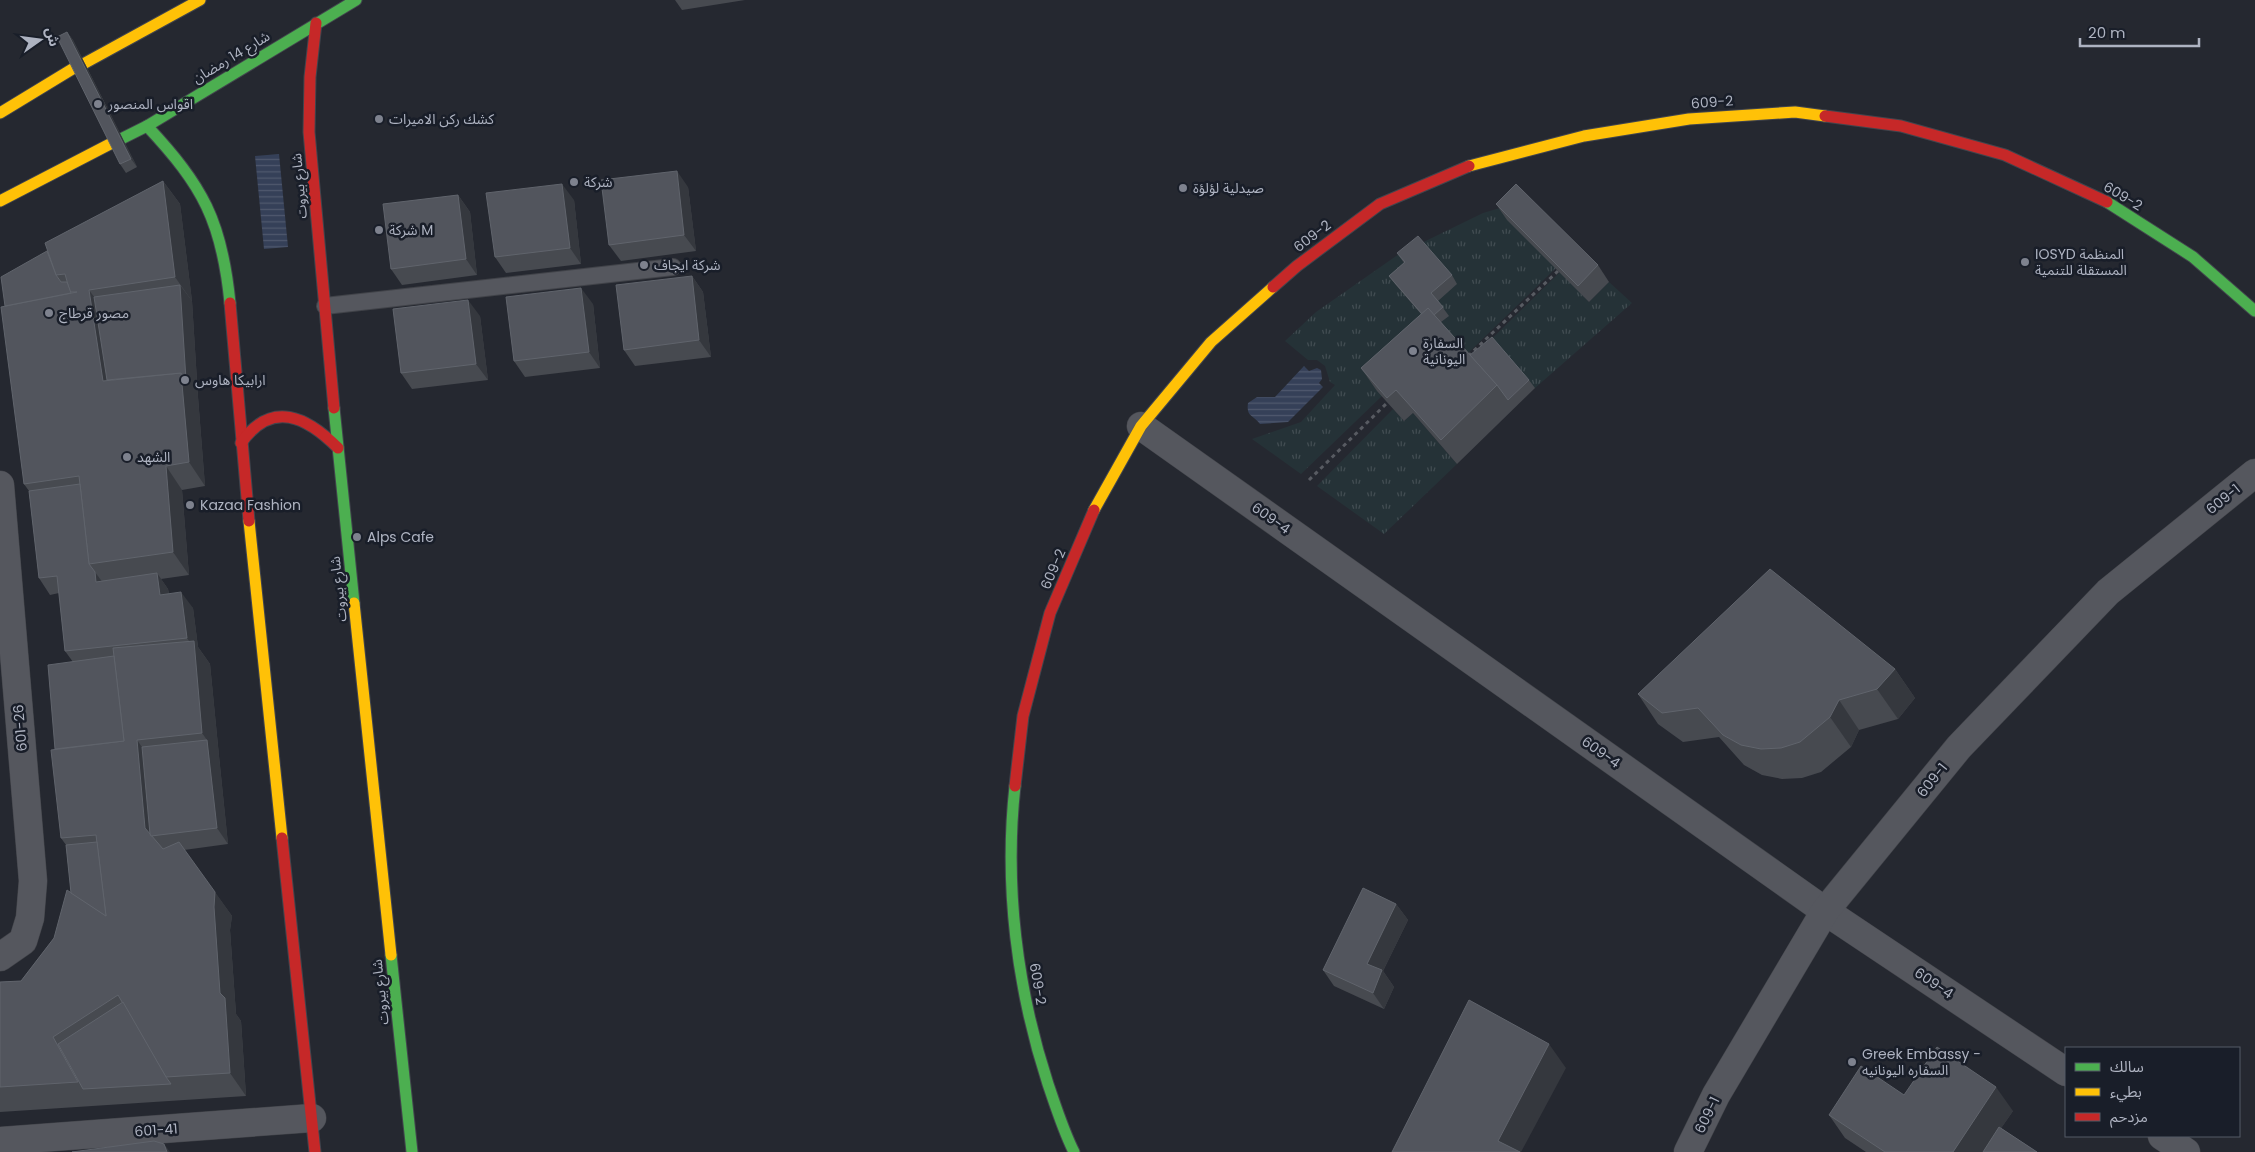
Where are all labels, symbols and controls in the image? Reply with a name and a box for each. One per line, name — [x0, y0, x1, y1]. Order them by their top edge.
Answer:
north arrow — [15, 15, 65, 65]
scale bar — [2080, 15, 2199, 47]
text: 20 m — [2088, 22, 2126, 43]
text: ش — [41, 25, 65, 49]
street label: شارع 14 رمضان — [189, 26, 274, 89]
street label: 609-2 — [1690, 91, 1734, 113]
place label: اقواس المنصور — [107, 94, 193, 114]
marker: اقواس المنصور — [92, 98, 104, 110]
place label: كشك ركن الاميرات — [389, 109, 494, 129]
marker: كشك ركن الاميرات — [373, 113, 385, 125]
street label: شارع بيروت — [286, 152, 313, 220]
place label: شركة — [584, 172, 613, 192]
marker: شركة — [568, 176, 580, 188]
street label: 609-2 — [2100, 177, 2146, 215]
place label: صيدلية لؤلؤة — [1193, 178, 1264, 198]
marker: صيدلية لؤلؤة — [1177, 182, 1189, 194]
street label: 609-2 — [1289, 215, 1335, 257]
place label: شركة M — [389, 220, 433, 240]
marker: شركة M — [373, 224, 385, 236]
place label: IOSYD المنظمة المستقلة للتنمية — [2035, 244, 2127, 280]
place label: شركة ايجاف — [654, 255, 721, 275]
marker: IOSYD المنظمة المستقلة للتنمية — [2019, 256, 2031, 268]
marker: شركة ايجاف — [638, 259, 650, 271]
place label: مصور قرطاج — [59, 303, 129, 324]
marker: مصور قرطاج — [43, 307, 55, 319]
place label: السفارة اليونانية — [1423, 333, 1465, 369]
marker: السفارة اليونانية — [1407, 345, 1419, 357]
place label: ارابيكا هاوس — [195, 370, 266, 390]
marker: ارابيكا هاوس — [179, 374, 191, 386]
place label: الشهد — [137, 447, 170, 467]
marker: الشهد — [121, 451, 133, 463]
street label: 609-1 — [2202, 479, 2244, 519]
place label: Kazaa Fashion — [200, 495, 301, 515]
street label: 609-4 — [1248, 497, 1295, 539]
marker: Kazaa Fashion — [184, 499, 196, 511]
place label: Alps Cafe — [367, 527, 434, 547]
marker: Alps Cafe — [351, 531, 363, 543]
street label: 609-2 — [1036, 546, 1070, 592]
street label: شارع بيروت — [325, 555, 352, 623]
street label: 601-26 — [8, 704, 32, 752]
street label: 609-4 — [1578, 731, 1625, 773]
street label: 609-1 — [1912, 759, 1952, 801]
street label: شارع بيروت — [367, 958, 394, 1026]
street label: 609-2 — [1024, 961, 1052, 1007]
street label: 609-4 — [1911, 963, 1958, 1003]
place label: Greek Embassy - السفاره اليونانيه — [1862, 1044, 1981, 1080]
legend — [2065, 1047, 2240, 1137]
marker: Greek Embassy - السفاره اليونانيه — [1846, 1056, 1858, 1068]
text: سالك — [2110, 1056, 2144, 1077]
text: بطيء — [2110, 1081, 2142, 1103]
street label: 609-1 — [1690, 1093, 1724, 1137]
text: مزدحم — [2110, 1106, 2148, 1128]
street label: 601-41 — [134, 1119, 178, 1141]

